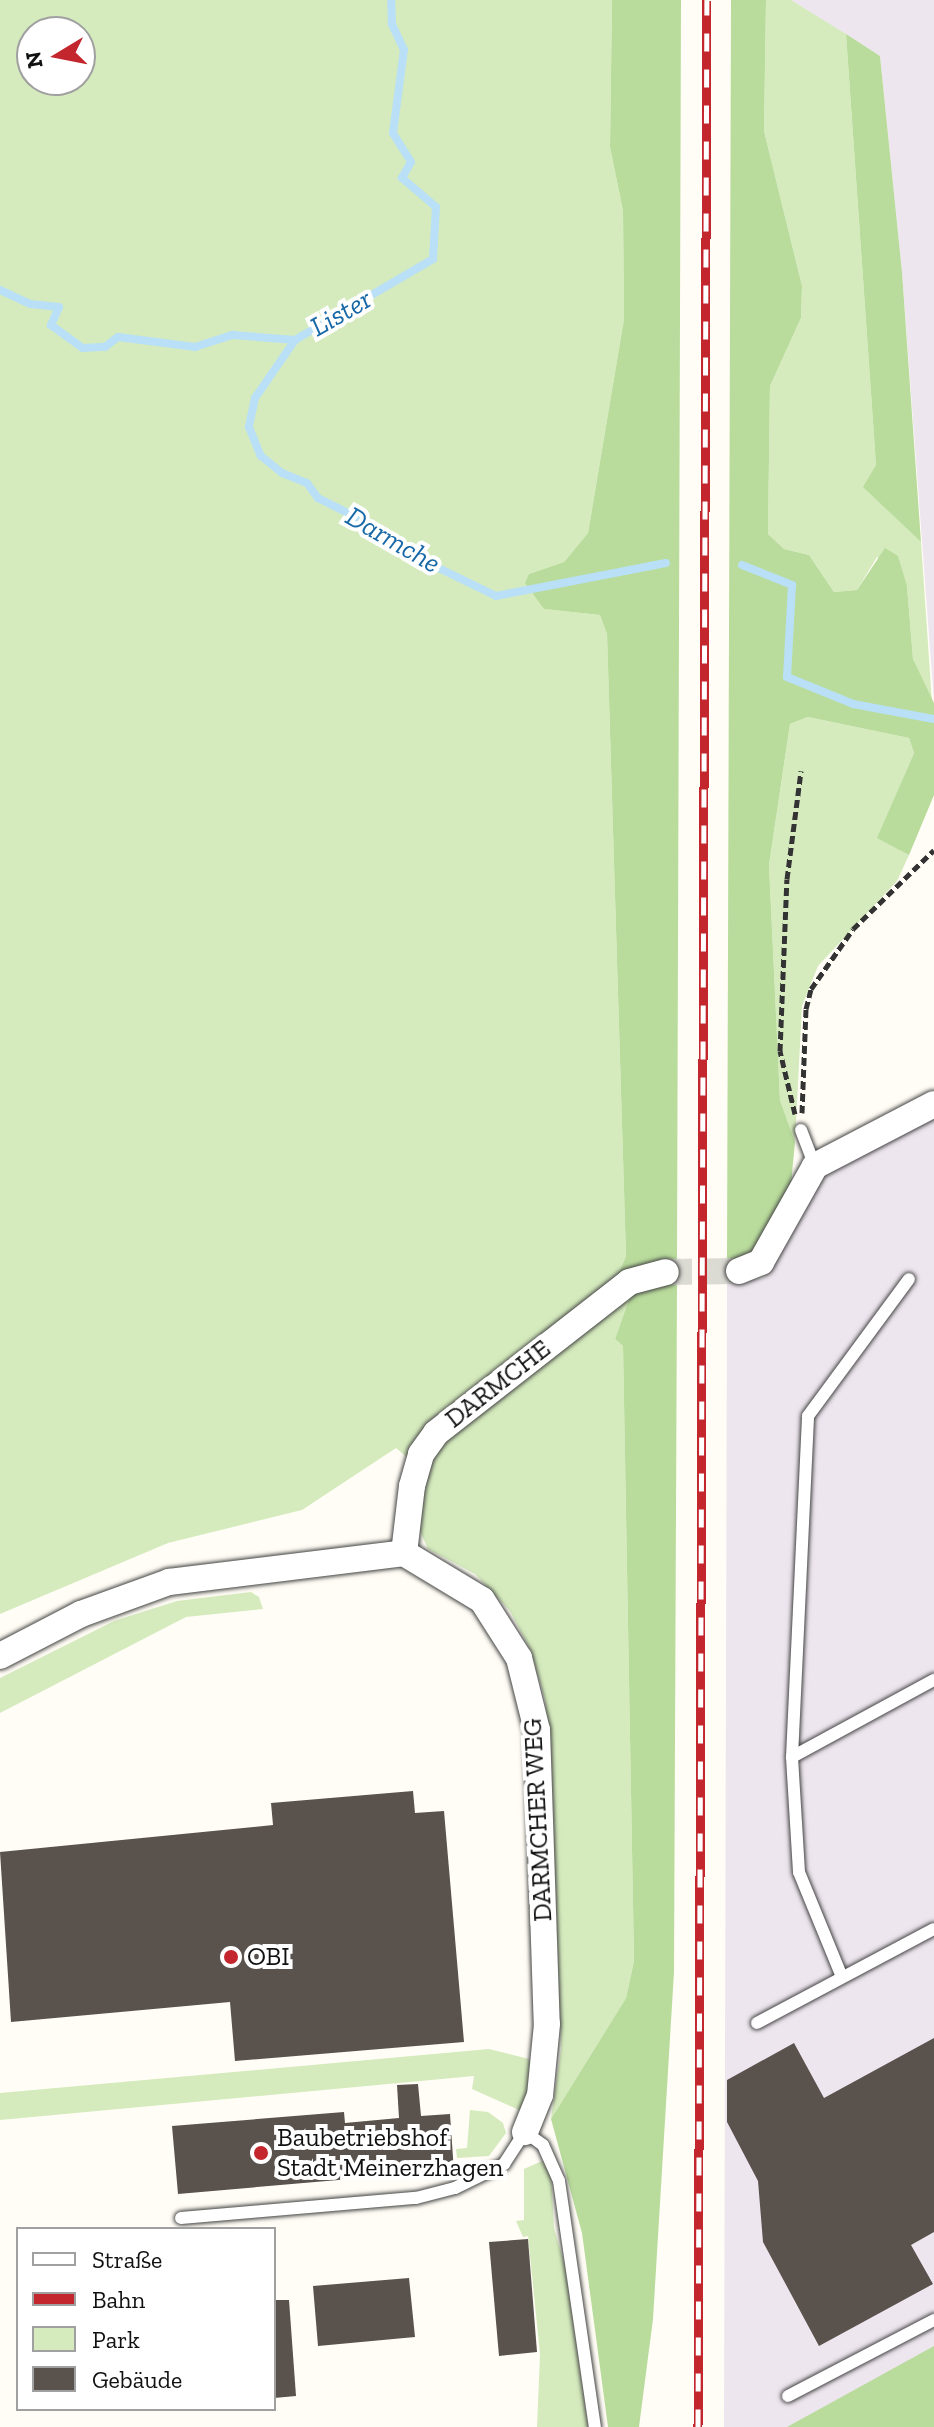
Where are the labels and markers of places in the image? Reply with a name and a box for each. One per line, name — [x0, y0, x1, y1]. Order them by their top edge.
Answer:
place label: OBI — [247, 1941, 290, 1973]
marker: OBI — [222, 1948, 240, 1966]
place label: Baubetriebshof Stadt Meinerzhagen — [277, 2122, 503, 2184]
marker: Baubetriebshof Stadt Meinerzhagen — [252, 2144, 270, 2162]

